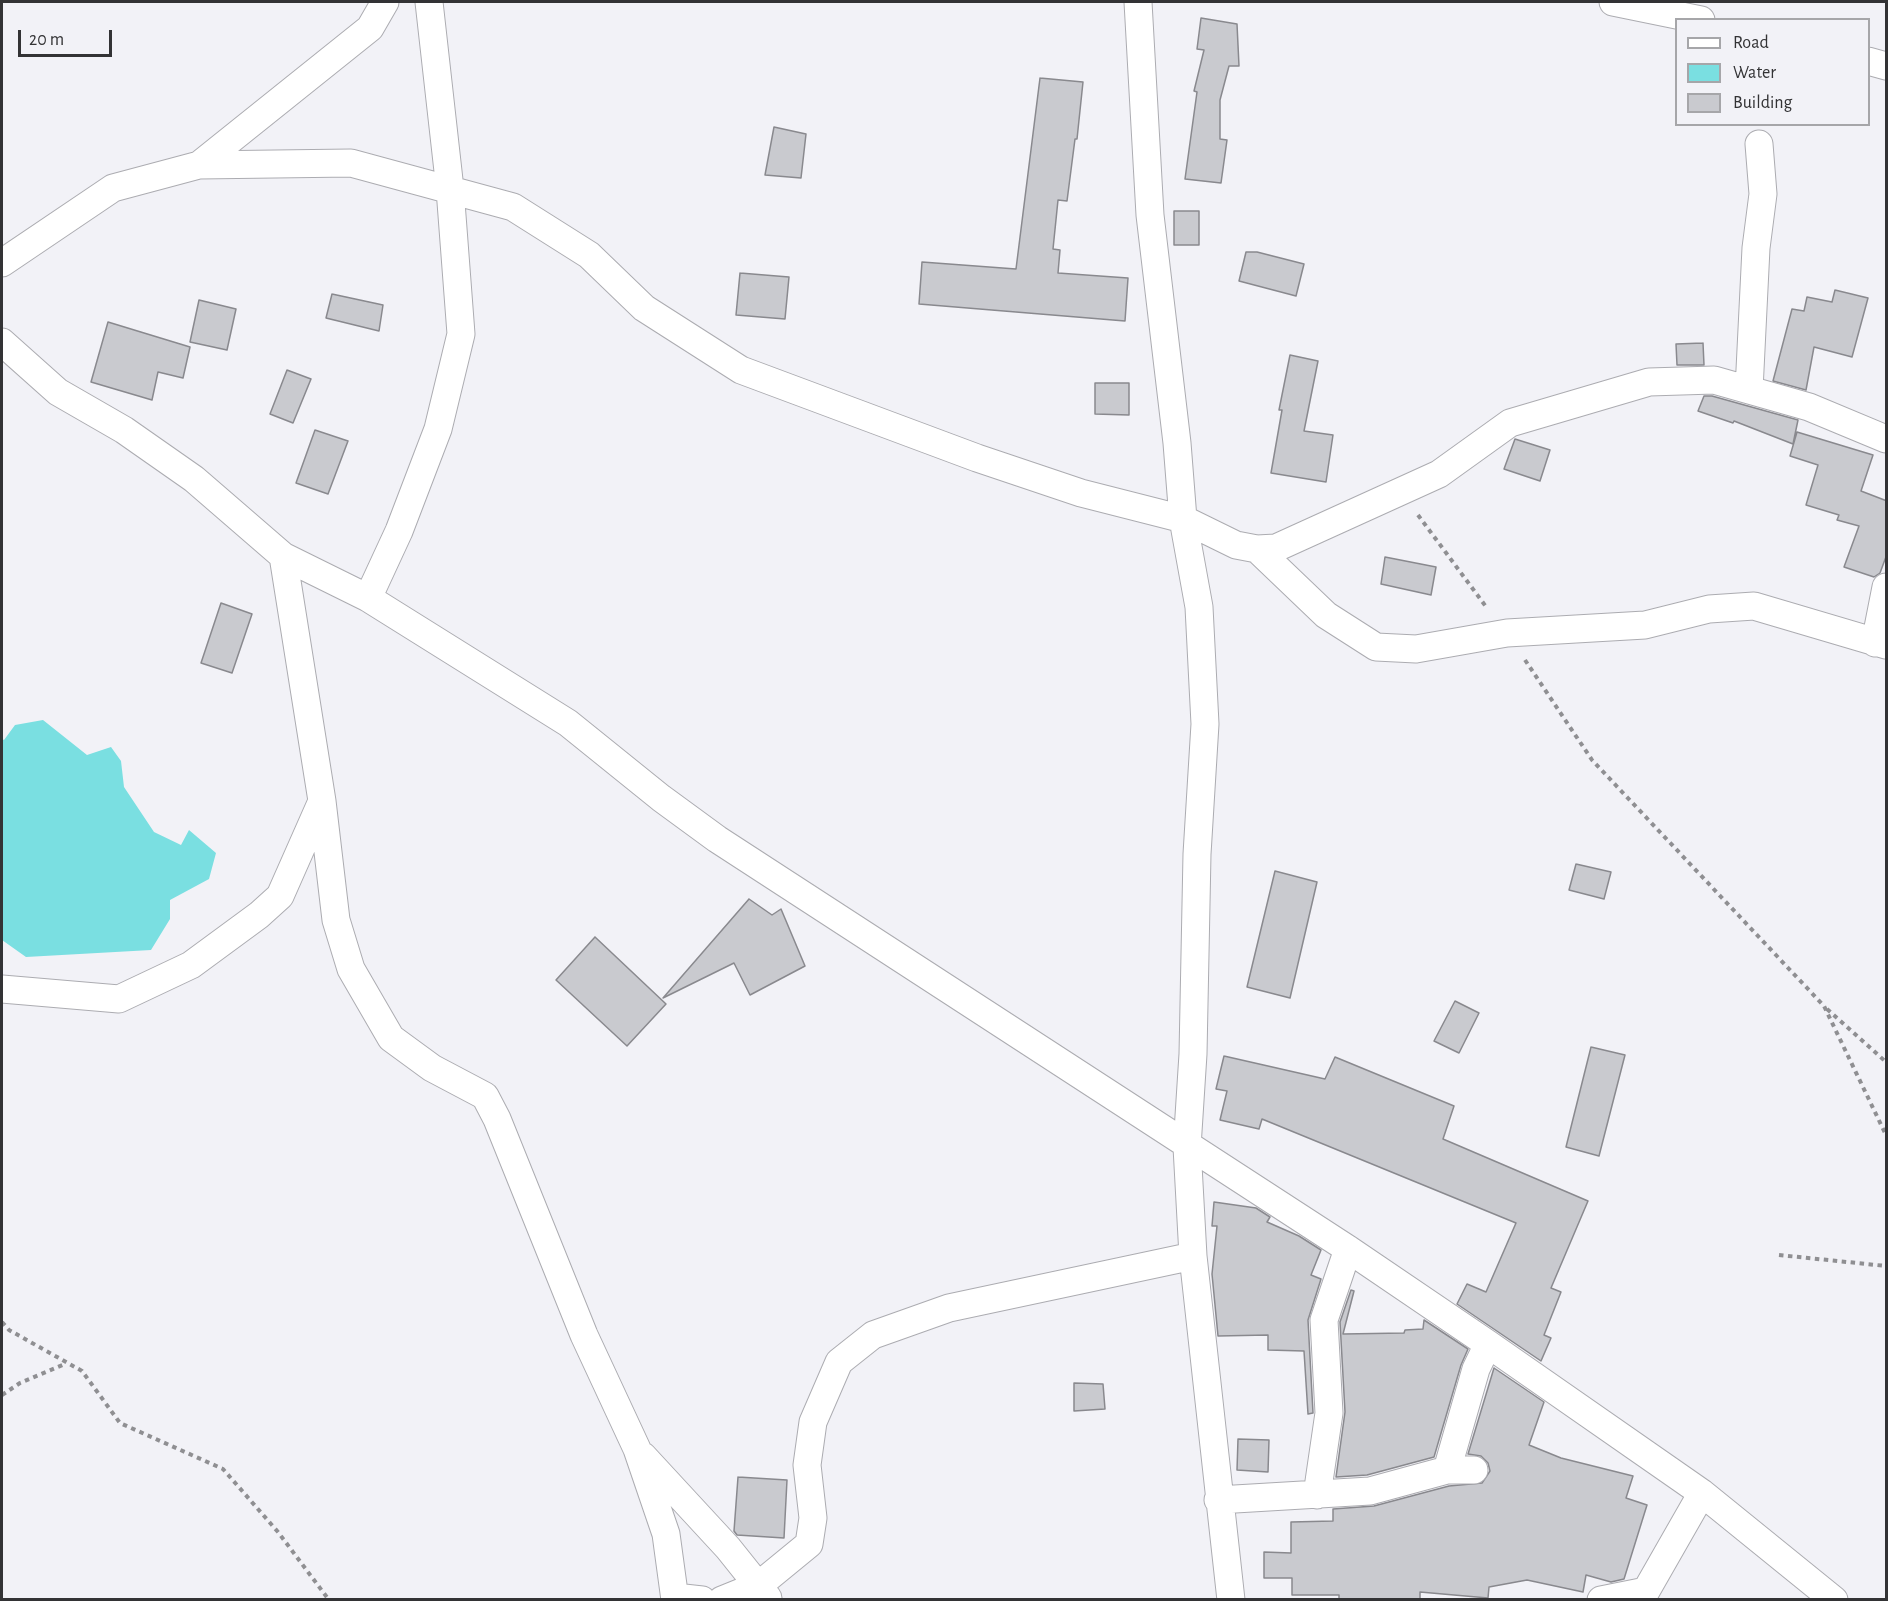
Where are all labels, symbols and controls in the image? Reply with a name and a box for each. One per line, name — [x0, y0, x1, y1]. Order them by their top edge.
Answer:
scale bar — [21, 18, 116, 56]
legend — [1675, 18, 1870, 126]
text: 20 m — [29, 31, 64, 49]
text: Road — [1733, 34, 1769, 52]
text: Water — [1733, 64, 1776, 82]
text: Building — [1733, 94, 1792, 112]

